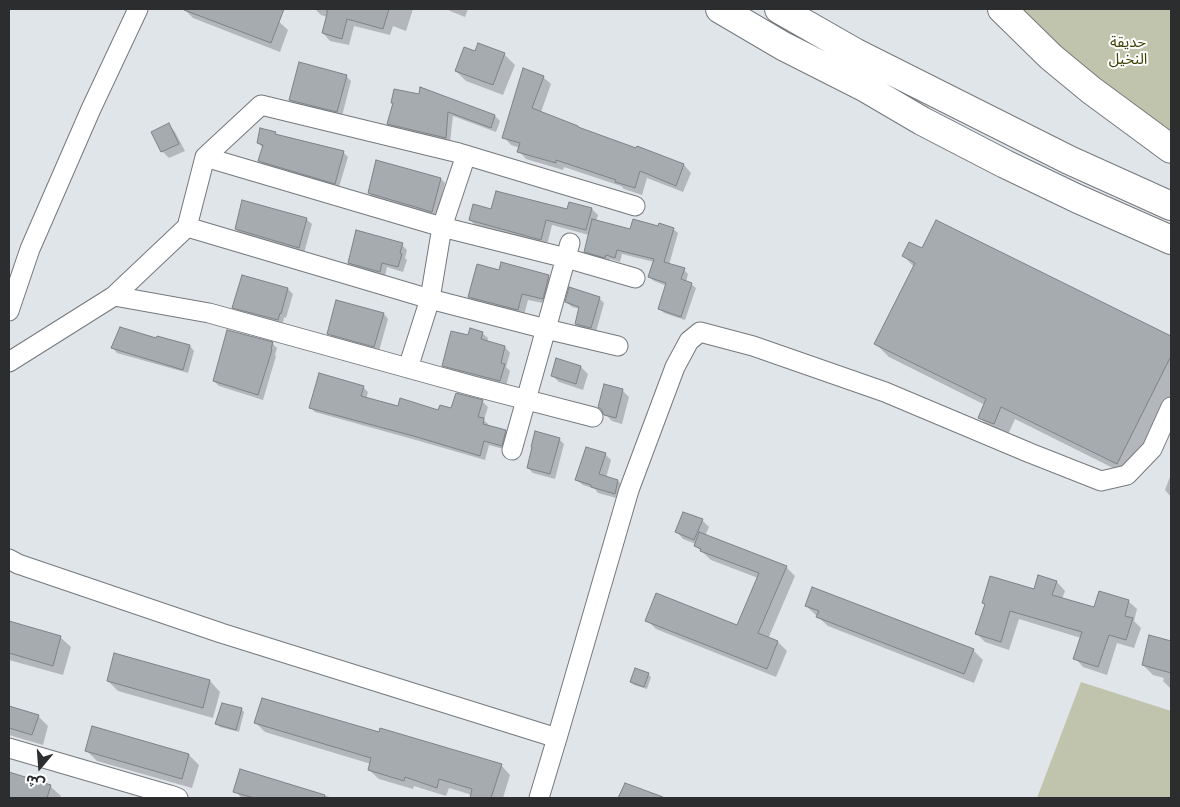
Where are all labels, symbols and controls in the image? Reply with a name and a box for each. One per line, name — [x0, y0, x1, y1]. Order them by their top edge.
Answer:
park label: حديقة النخيل — [1109, 34, 1147, 69]
north arrow — [15, 742, 65, 792]
text: ش — [23, 770, 47, 794]

